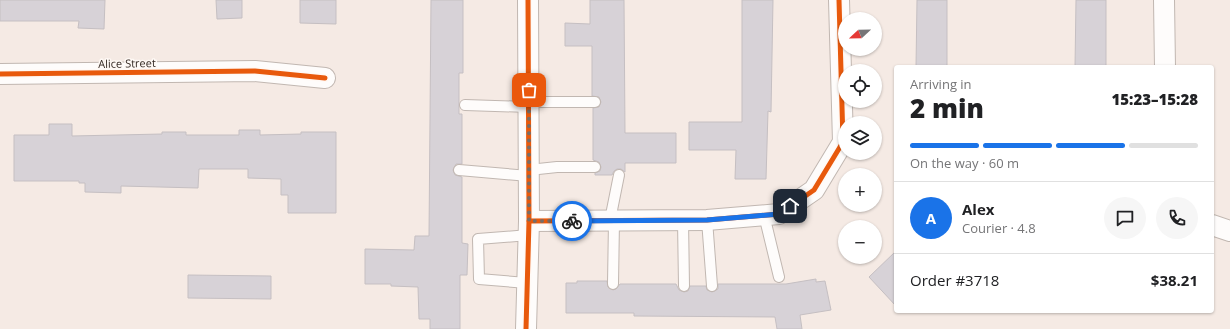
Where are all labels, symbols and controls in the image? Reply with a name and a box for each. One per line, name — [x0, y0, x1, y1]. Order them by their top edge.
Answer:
north arrow — [838, 12, 882, 56]
map controls — [838, 12, 882, 264]
street label: Alice Street — [98, 55, 156, 71]
button: locate — [838, 64, 882, 108]
pin — [512, 73, 546, 107]
text: Arriving in — [910, 75, 972, 93]
icon: bag — [518, 79, 540, 101]
text: 15:23–15:28 — [1112, 89, 1198, 109]
text: 2 min — [910, 90, 984, 126]
button: layers — [838, 116, 882, 160]
text: On the way · 60 m — [910, 154, 1019, 172]
button: + — [838, 168, 882, 212]
pin — [773, 189, 807, 223]
icon: home — [779, 195, 801, 217]
button: chat — [1104, 197, 1146, 239]
button: phone — [1156, 197, 1198, 239]
text: Alex — [962, 199, 994, 219]
courier — [552, 201, 592, 241]
text: A — [926, 208, 936, 228]
icon: bike — [561, 210, 583, 232]
text: Courier · 4.8 — [962, 219, 1036, 237]
button: − — [838, 220, 882, 264]
text: Order #3718 — [910, 270, 999, 290]
text: $38.21 — [1151, 270, 1198, 290]

